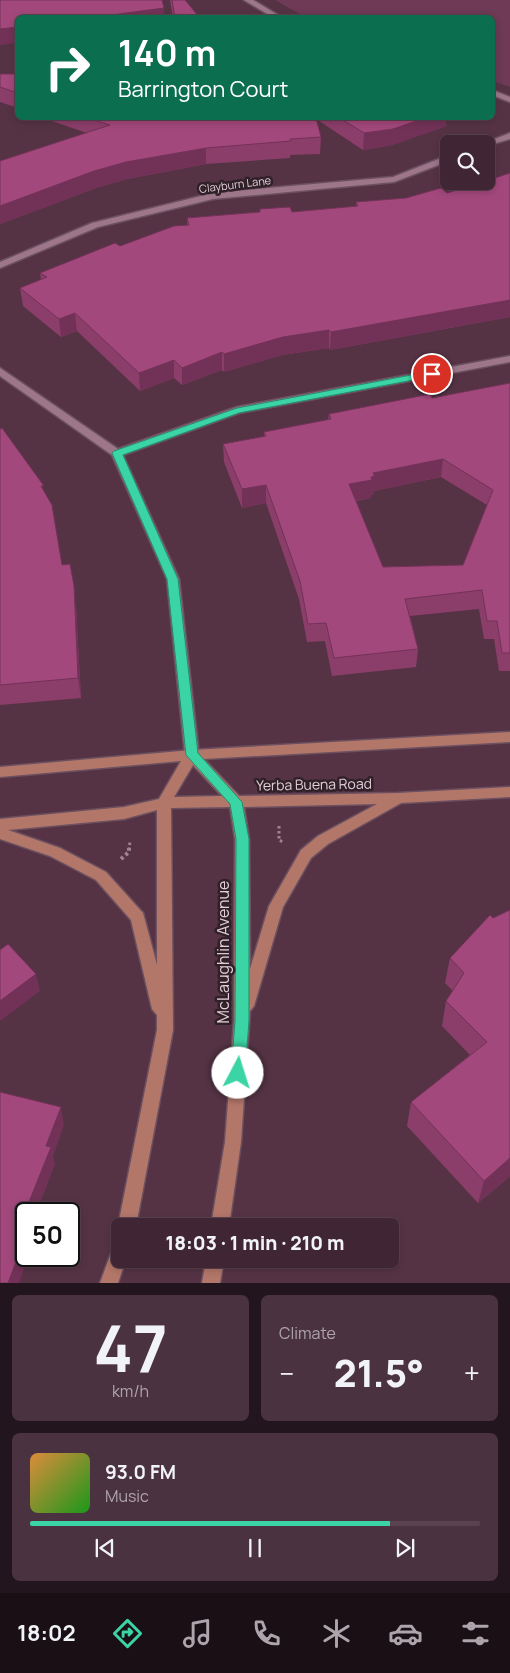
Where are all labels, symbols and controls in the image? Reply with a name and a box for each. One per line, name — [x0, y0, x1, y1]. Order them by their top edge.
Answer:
text: 140 m — [118, 29, 216, 77]
icon: right — [35, 35, 100, 100]
text: Barrington Court — [118, 74, 288, 104]
map controls — [440, 135, 495, 190]
button: search — [440, 135, 495, 190]
street label: Clayburn Lane — [198, 172, 272, 196]
pin — [411, 353, 453, 395]
icon: arrive — [418, 360, 446, 388]
street label: Yerba Buena Road — [256, 773, 372, 795]
street label: McLaughlin Avenue — [212, 881, 234, 1023]
position arrow — [211, 1046, 263, 1098]
speed limit sign: 50 — [15, 1202, 80, 1267]
text: 18:03 · 1 min · 210 m — [166, 1230, 344, 1256]
text: 47 — [93, 1303, 168, 1392]
text: Climate — [279, 1322, 336, 1344]
text: 21.5° — [334, 1346, 424, 1398]
text: − — [279, 1354, 294, 1392]
text: + — [464, 1354, 480, 1392]
text: km/h — [112, 1380, 149, 1402]
text: 93.0 FM — [105, 1459, 176, 1485]
text: Music — [105, 1485, 149, 1507]
icon: previous — [91, 1534, 119, 1562]
icon: pause — [241, 1534, 269, 1562]
icon: next — [391, 1534, 419, 1562]
icon: directions — [110, 1616, 145, 1651]
icon: music — [180, 1616, 215, 1651]
icon: phone — [249, 1616, 284, 1651]
icon: climate — [319, 1616, 354, 1651]
icon: car — [388, 1616, 423, 1651]
icon: filters — [458, 1616, 493, 1651]
text: 18:02 — [17, 1618, 76, 1648]

